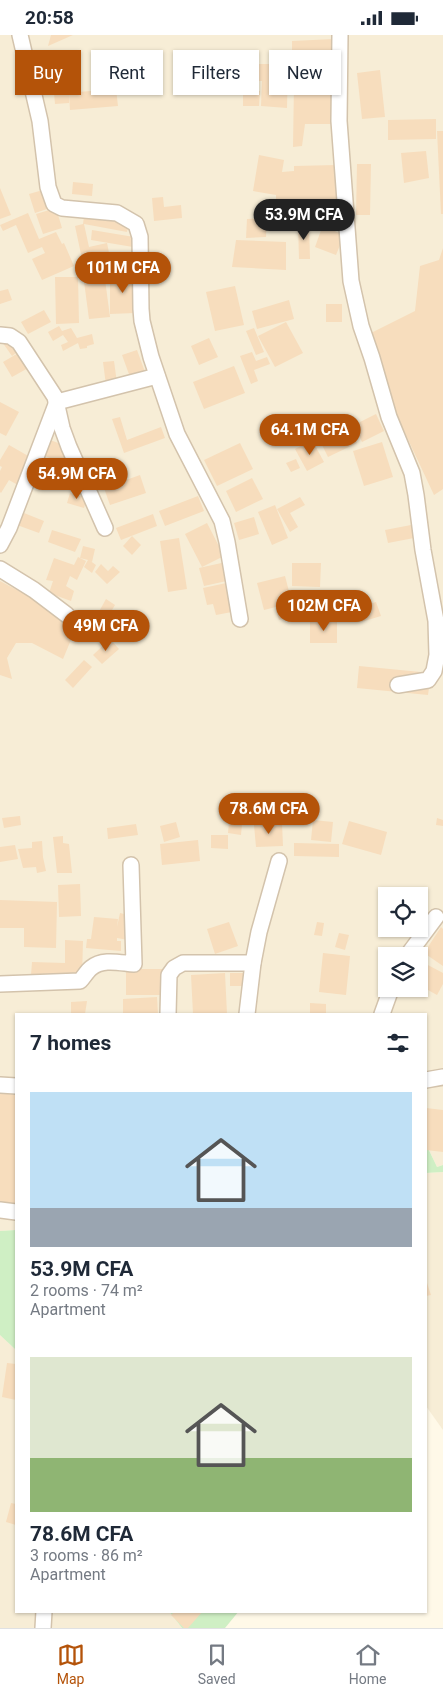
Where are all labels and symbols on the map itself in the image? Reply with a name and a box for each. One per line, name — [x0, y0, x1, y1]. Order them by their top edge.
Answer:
pin: 53.9M CFA — [247, 199, 361, 241]
pin: 101M CFA — [71, 251, 175, 294]
pin: 64.1M CFA — [253, 413, 367, 456]
pin: 54.9M CFA — [20, 457, 134, 500]
pin: 102M CFA — [272, 589, 376, 632]
pin: 49M CFA — [60, 609, 152, 652]
pin: 78.6M CFA — [212, 793, 326, 835]

